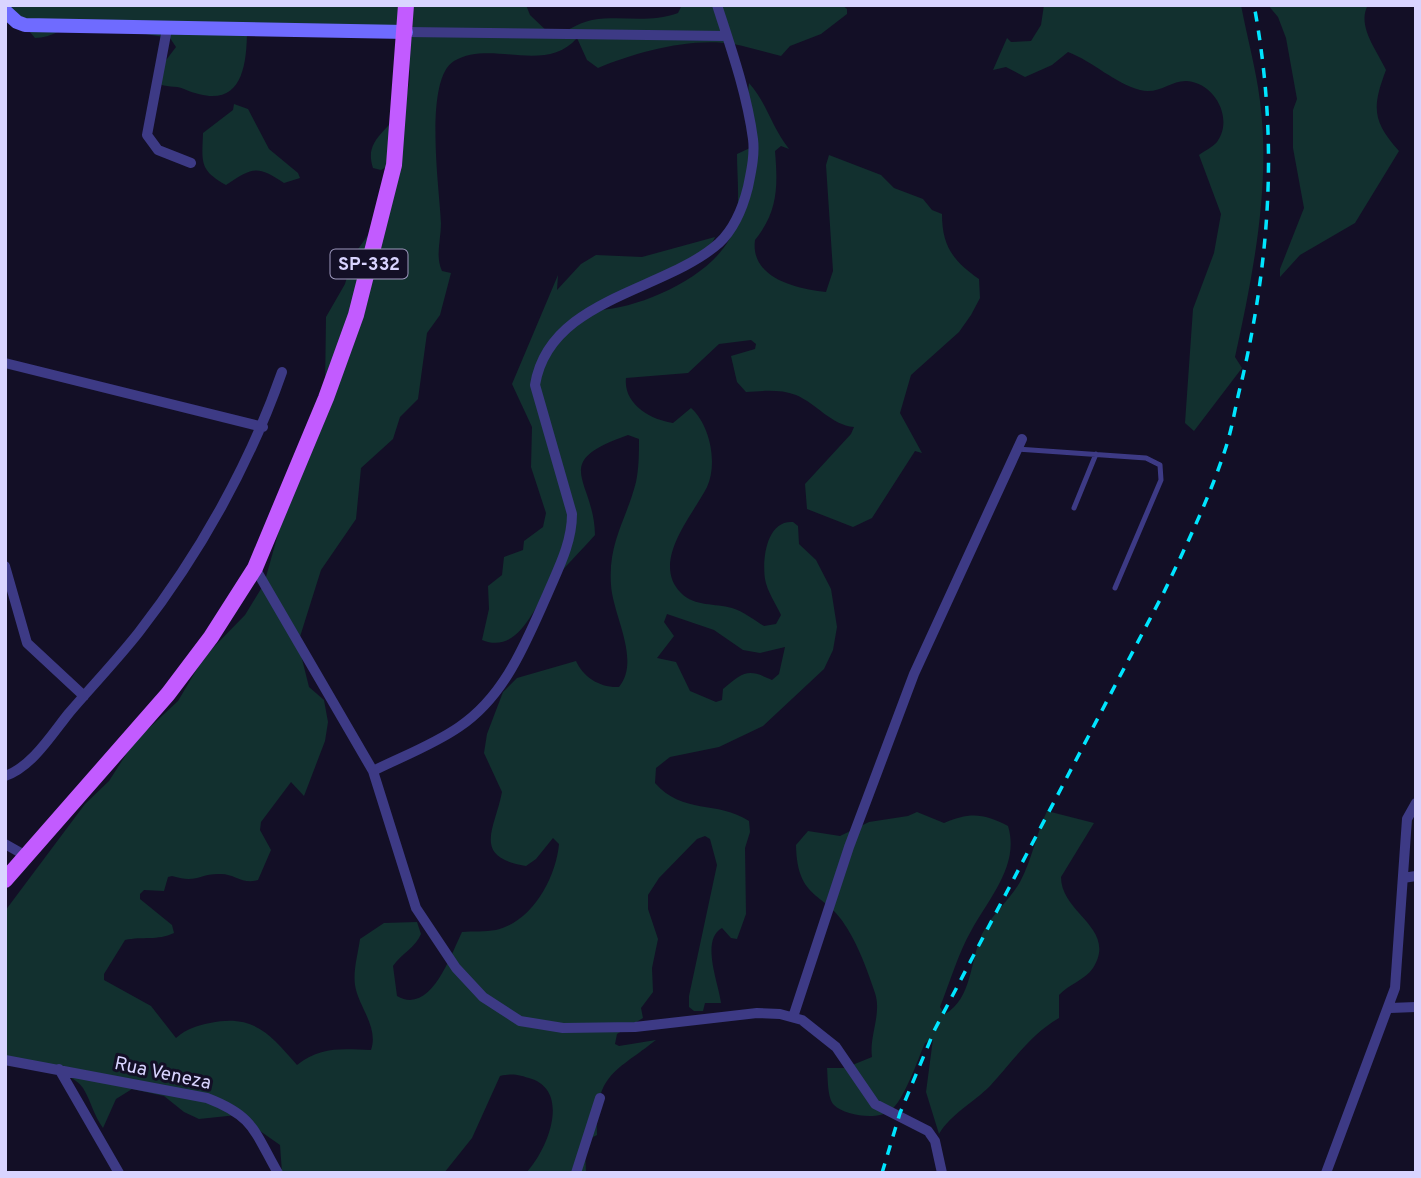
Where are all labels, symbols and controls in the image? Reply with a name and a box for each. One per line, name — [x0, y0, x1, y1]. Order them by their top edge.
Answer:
road number: SP-332 — [330, 250, 408, 278]
street label: Rua Veneza — [112, 1052, 213, 1096]

